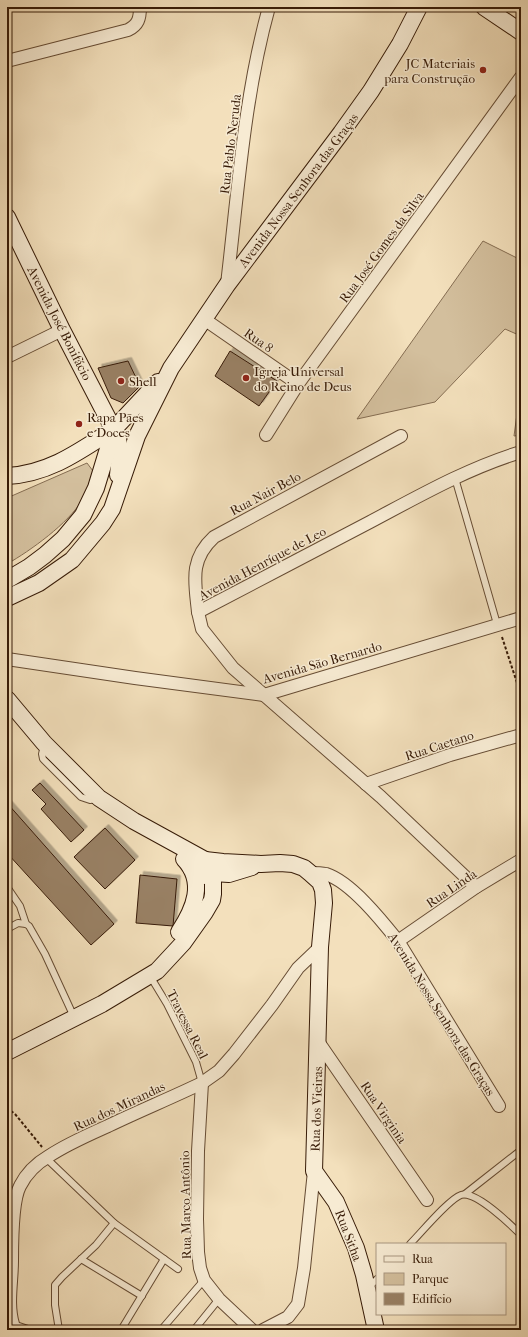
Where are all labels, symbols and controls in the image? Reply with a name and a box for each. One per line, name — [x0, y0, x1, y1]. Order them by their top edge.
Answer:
place label: JC Materiais para Construção — [383, 56, 475, 87]
marker: JC Materiais para Construção — [478, 65, 488, 75]
street label: Rua Pablo Neruda — [217, 92, 244, 195]
street label: Avenida Nossa Senhora das Graças — [235, 110, 362, 272]
street label: Rua José Gomes da Silva — [336, 188, 427, 306]
street label: Avenida José Bonifácio — [24, 263, 95, 383]
street label: Rua 8 — [241, 325, 276, 356]
place label: Igreja Universal do Reino de Deus — [254, 364, 352, 394]
marker: Igreja Universal do Reino de Deus — [241, 373, 251, 383]
place label: Shell — [129, 374, 157, 389]
marker: Shell — [116, 376, 126, 386]
place label: Rapa Pães e Doces — [87, 410, 144, 440]
marker: Rapa Pães e Doces — [74, 419, 84, 429]
street label: Rua Nair Belo — [227, 468, 304, 518]
street label: Avenida Henríque de Leo — [195, 523, 329, 604]
street label: Avenida São Bernardo — [260, 638, 384, 687]
street label: Rua Caetano — [403, 727, 476, 764]
street label: Rua Linda — [423, 866, 480, 911]
street label: Avenida Nossa Senhora das Graças — [384, 929, 498, 1099]
street label: Travessa Real — [164, 987, 212, 1062]
street label: Rua dos Vieiras — [308, 1066, 325, 1152]
street label: Rua Virginia — [357, 1078, 410, 1147]
street label: Rua dos Mirandas — [71, 1079, 168, 1134]
street label: Rua Marco Antônio — [177, 1150, 194, 1260]
street label: Rua Sitha — [332, 1207, 366, 1264]
legend — [376, 1243, 506, 1315]
text: Rua — [412, 1252, 433, 1266]
text: Parque — [412, 1272, 449, 1286]
text: Edifício — [412, 1292, 452, 1306]

